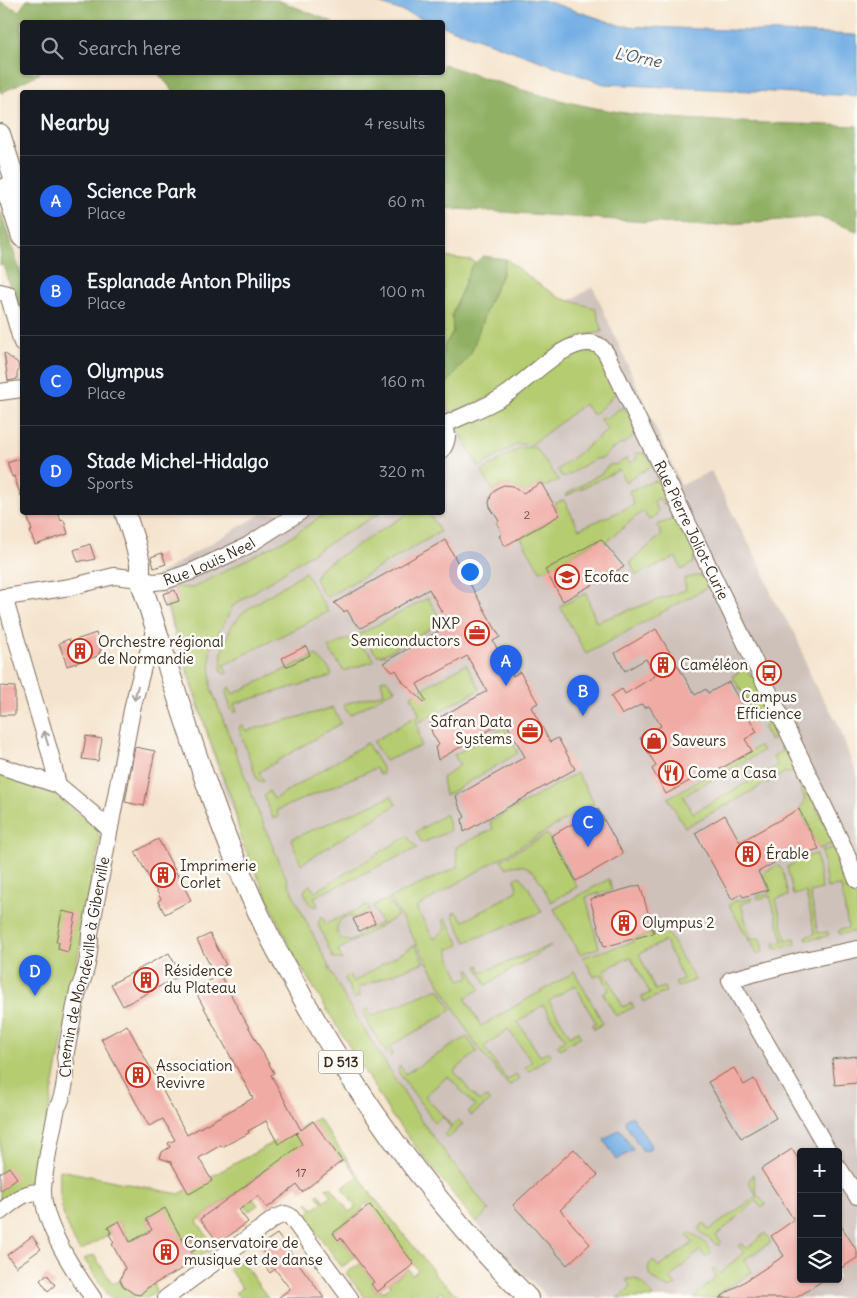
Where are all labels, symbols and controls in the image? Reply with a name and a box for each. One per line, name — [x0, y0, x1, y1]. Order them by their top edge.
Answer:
search box — [20, 20, 445, 75]
icon: search — [38, 34, 66, 62]
text: Search here — [78, 36, 181, 60]
water label: L'Orne — [613, 43, 664, 72]
text: Nearby — [40, 109, 110, 136]
text: 4 results — [364, 113, 425, 133]
text: Science Park — [87, 179, 196, 203]
text: A — [51, 191, 61, 211]
text: 60 m — [387, 191, 425, 211]
text: Place — [87, 203, 126, 223]
text: Esplanade Anton Philips — [87, 269, 291, 293]
text: B — [51, 281, 61, 301]
text: 100 m — [380, 281, 425, 301]
text: Place — [87, 293, 126, 313]
text: Olympus — [87, 359, 164, 383]
text: C — [51, 371, 61, 391]
text: 160 m — [381, 371, 425, 391]
text: Place — [87, 383, 126, 403]
text: Stade Michel-Hidalgo — [87, 449, 269, 473]
street label: Rue Pierre Joliot-Curie — [650, 458, 733, 603]
text: D — [50, 461, 62, 481]
text: 320 m — [379, 461, 425, 481]
text: Sports — [87, 473, 133, 493]
house number: 2 — [524, 507, 531, 522]
street label: Rue Louis Neel — [161, 533, 259, 590]
your location — [457, 559, 483, 585]
school or university icon: Ecofac — [554, 564, 580, 590]
place label: Ecofac — [584, 567, 630, 586]
place label: NXP Semiconductors — [351, 614, 460, 650]
office icon: NXP Semiconductors — [464, 620, 490, 646]
place label: Orchestre régional de Normandie — [98, 632, 224, 668]
building icon: Orchestre régional de Normandie — [67, 638, 93, 664]
pin: A — [490, 645, 522, 686]
building icon: Caméléon — [650, 652, 676, 678]
place label: Caméléon — [680, 655, 748, 674]
bus stop icon: Campus Efficience — [756, 660, 782, 686]
pin: B — [567, 675, 599, 716]
one-way arrow — [131, 684, 140, 700]
place label: Campus Efficience — [736, 687, 802, 723]
place label: Safran Data Systems — [431, 712, 512, 748]
office icon: Safran Data Systems — [517, 718, 543, 744]
shop icon: Saveurs — [641, 728, 667, 754]
one-way arrow — [40, 730, 50, 746]
place label: Saveurs — [672, 731, 726, 750]
restaurant icon: Come a Casa — [658, 760, 684, 786]
place label: Come a Casa — [688, 763, 777, 782]
pin: C — [572, 806, 604, 847]
building icon: Érable — [735, 841, 761, 867]
place label: Érable — [766, 844, 809, 863]
street label: Chemin de Mondeville à Giberville — [55, 855, 113, 1078]
place label: Imprimerie Corlet — [180, 856, 256, 892]
building icon: Imprimerie Corlet — [150, 862, 176, 888]
building icon: Olympus 2 — [611, 910, 637, 936]
place label: Olympus 2 — [642, 913, 715, 932]
pin: D — [19, 955, 51, 996]
place label: Résidence du Plateau — [164, 961, 237, 997]
building icon: Résidence du Plateau — [133, 967, 159, 993]
road number: D 513 — [318, 1050, 364, 1074]
place label: Association Revivre — [156, 1056, 233, 1092]
building icon: Association Revivre — [125, 1062, 151, 1088]
map controls — [797, 1148, 842, 1283]
button: + — [797, 1148, 842, 1193]
house number: 17 — [296, 1165, 306, 1180]
button: − — [797, 1193, 842, 1238]
place label: Conservatoire de musique et de danse — [184, 1233, 323, 1269]
button: layers — [797, 1238, 842, 1283]
building icon: Conservatoire de musique et de danse — [153, 1239, 179, 1265]

